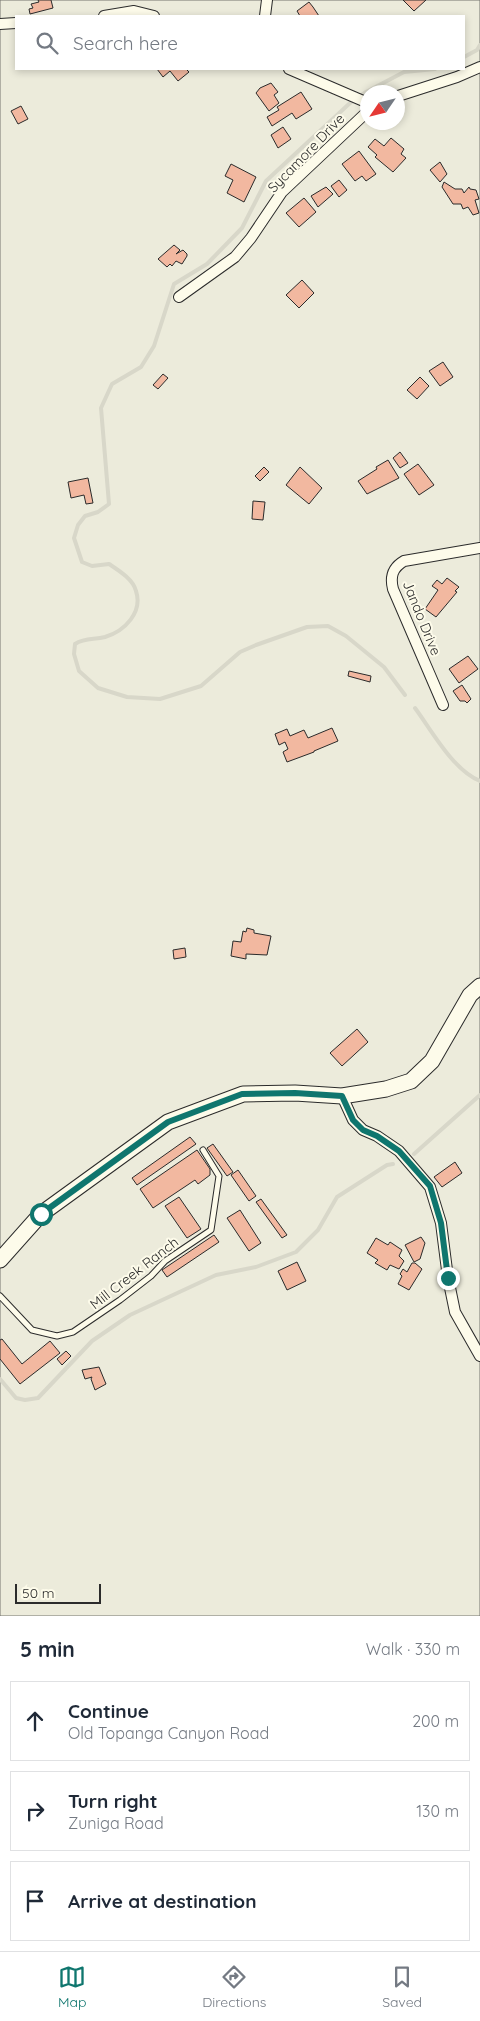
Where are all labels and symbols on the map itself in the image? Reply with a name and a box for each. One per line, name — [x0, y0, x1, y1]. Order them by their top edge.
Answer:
north arrow — [360, 85, 405, 130]
street label: Sycamore Drive — [264, 110, 348, 196]
street label: Jando Drive — [399, 578, 445, 658]
route start — [30, 1203, 53, 1226]
street label: Mill Creek Ranch — [86, 1233, 182, 1313]
route end — [437, 1267, 460, 1290]
scale bar — [15, 1581, 101, 1604]

